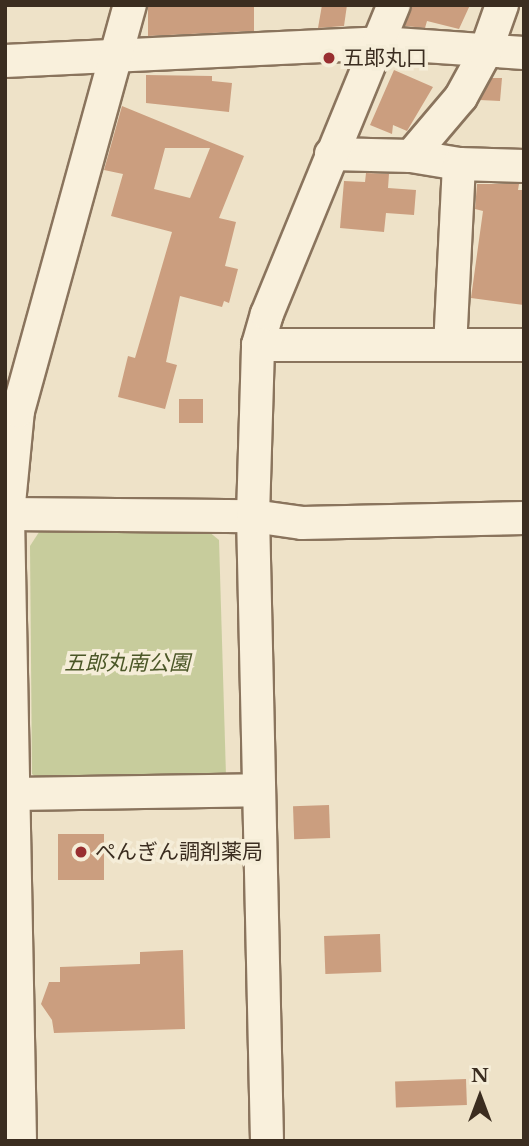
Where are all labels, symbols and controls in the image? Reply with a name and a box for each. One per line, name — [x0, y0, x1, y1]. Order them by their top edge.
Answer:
place label: 五郎丸口 — [343, 45, 427, 71]
marker: 五郎丸口 — [321, 50, 337, 66]
park label: 五郎丸南公園 — [64, 650, 190, 676]
place label: ぺんぎん調剤薬局 — [95, 839, 263, 865]
marker: ぺんぎん調剤薬局 — [73, 844, 89, 860]
north arrow — [445, 1062, 515, 1132]
text: N — [471, 1064, 489, 1087]

